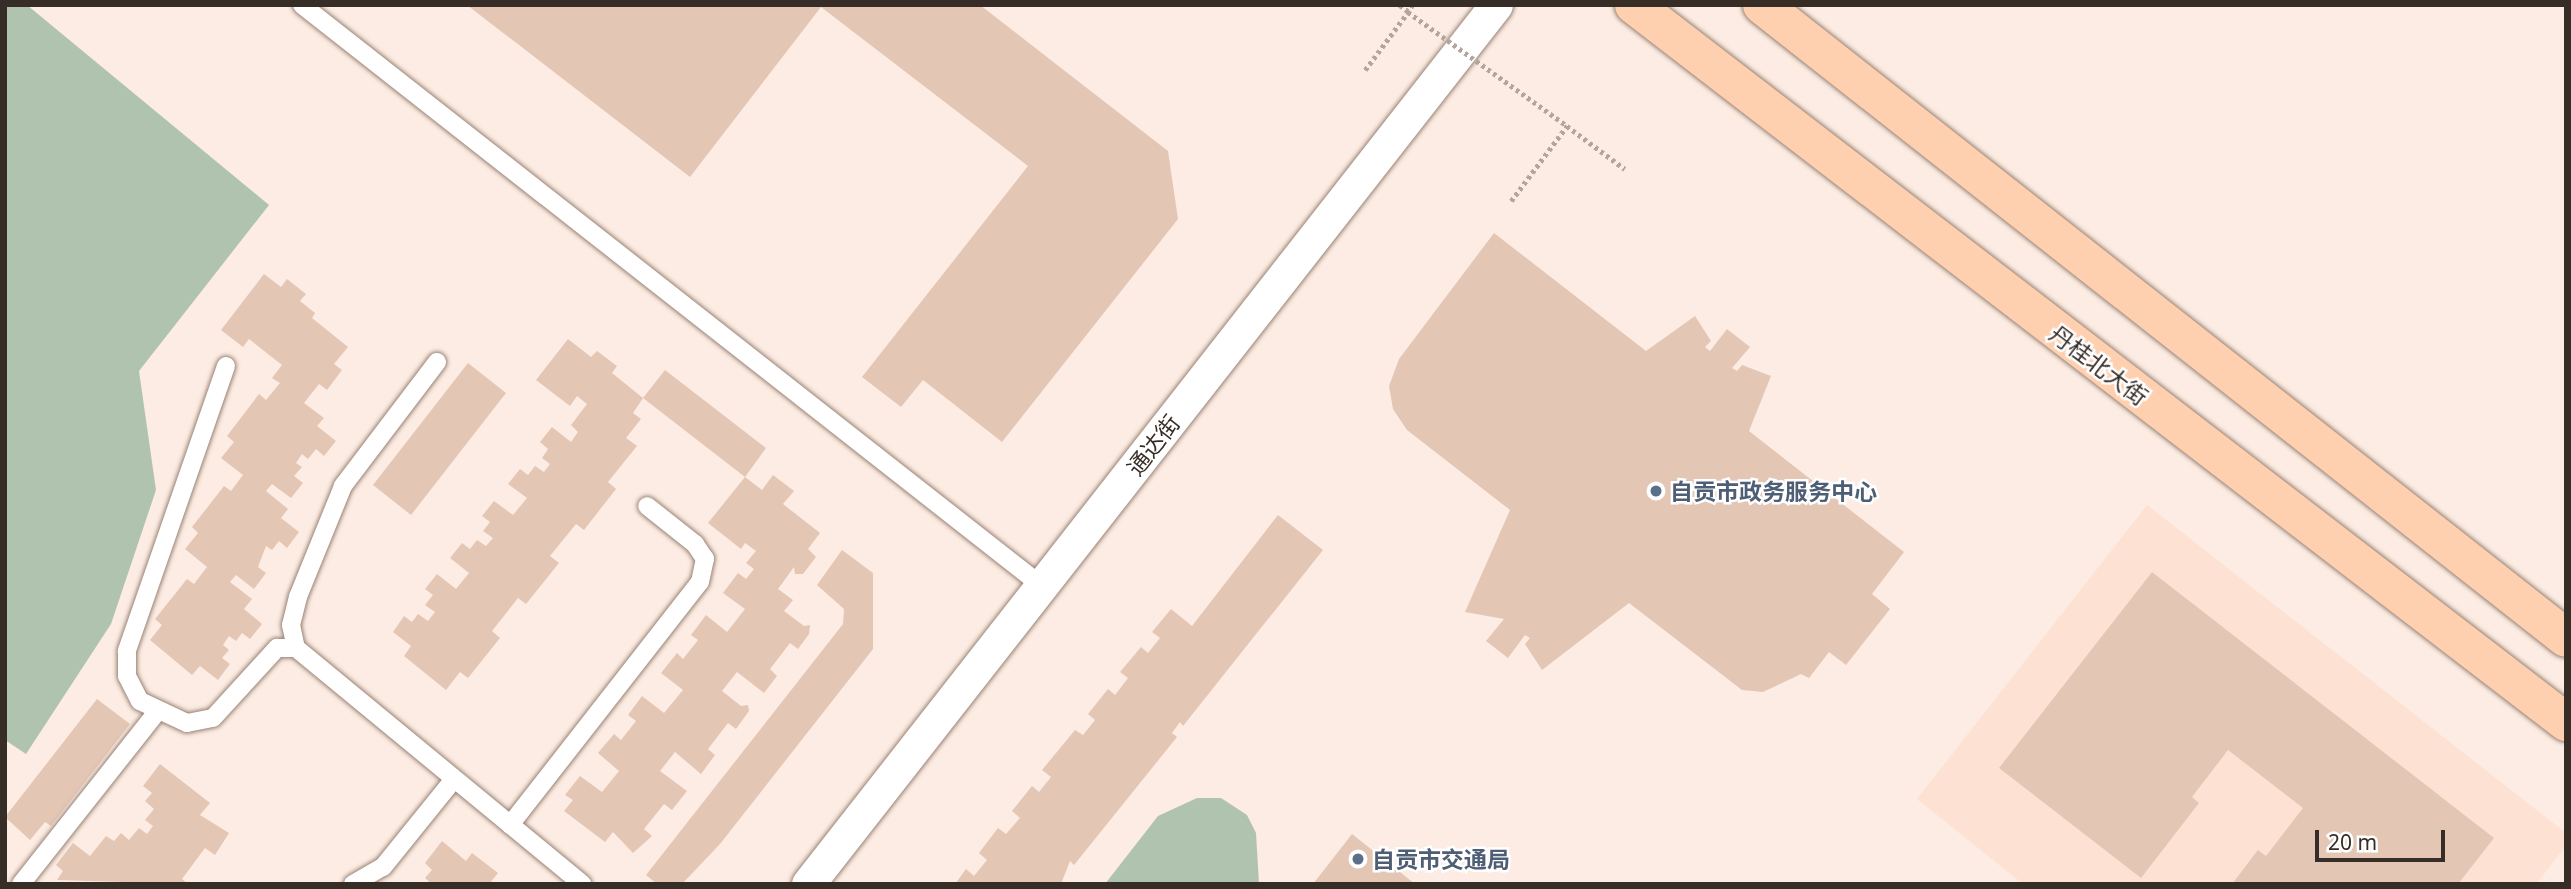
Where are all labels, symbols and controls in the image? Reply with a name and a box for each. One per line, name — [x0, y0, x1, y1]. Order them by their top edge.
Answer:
street label: 丹桂北大街 — [2045, 319, 2153, 411]
street label: 通达街 — [1121, 409, 1185, 481]
place label: 自贡市政务服务中心 — [1670, 477, 1877, 505]
marker: 自贡市政务服务中心 — [1648, 483, 1664, 499]
scale bar — [2319, 816, 2448, 860]
text: 20 m — [2328, 828, 2377, 856]
place label: 自贡市交通局 — [1372, 845, 1510, 873]
marker: 自贡市交通局 — [1350, 851, 1366, 867]

